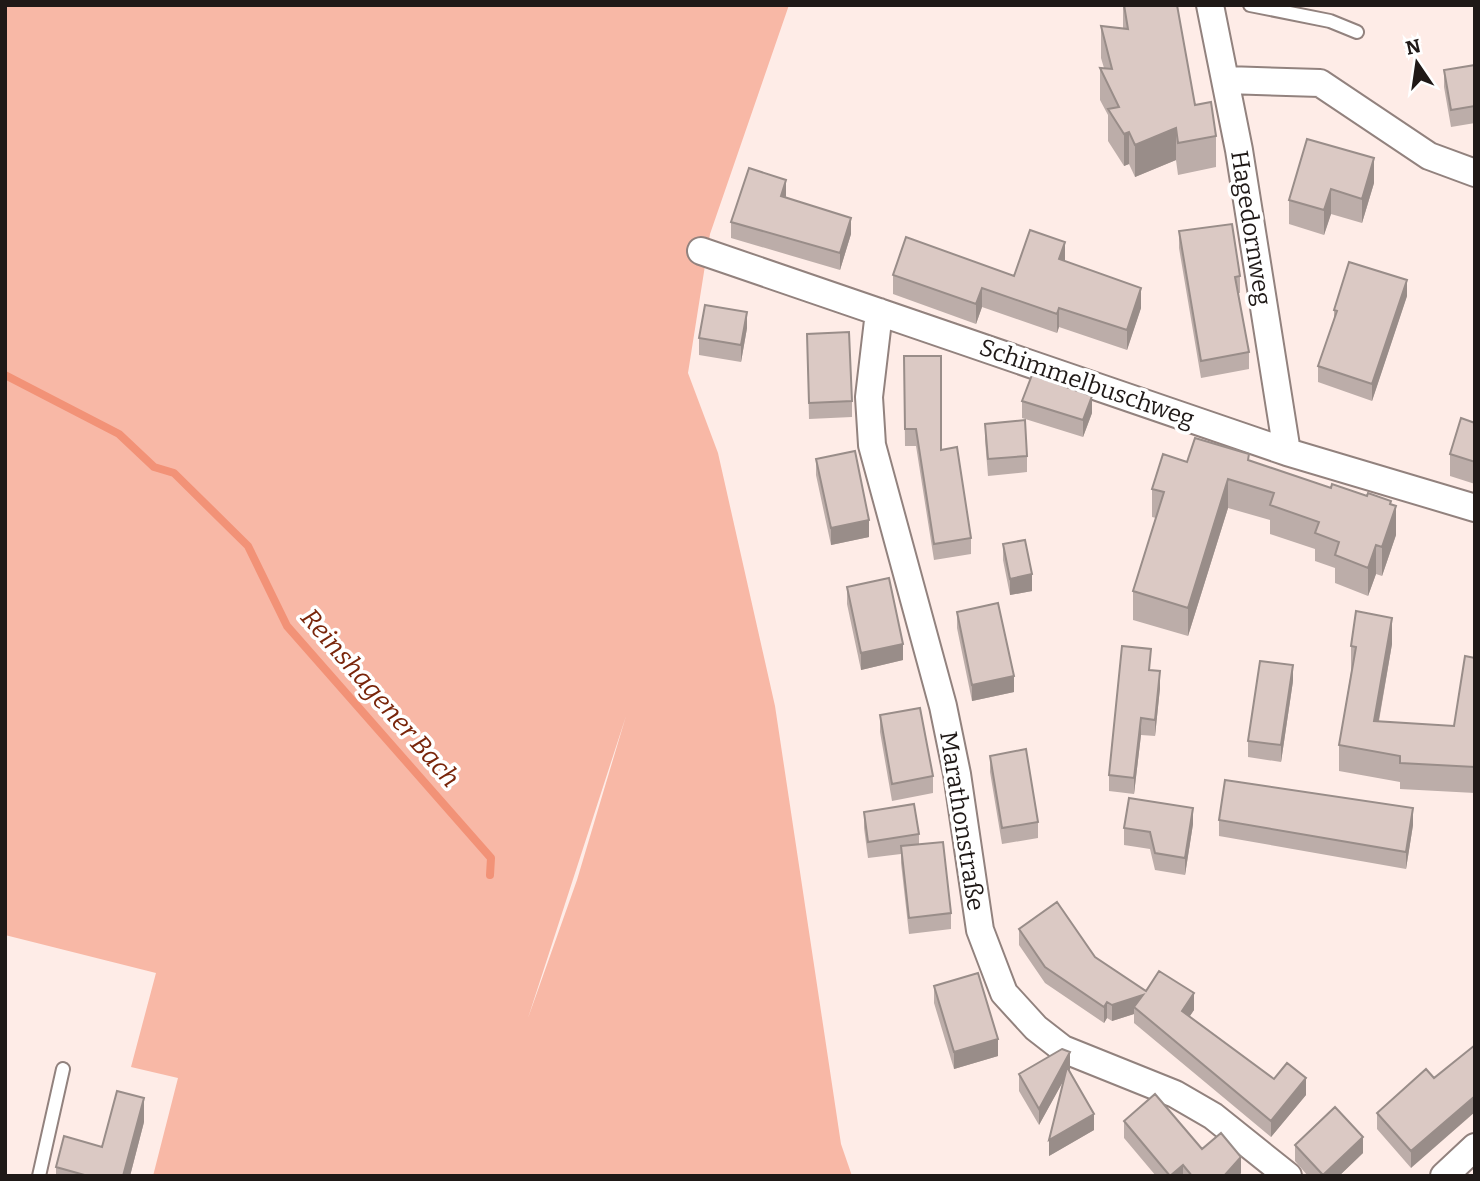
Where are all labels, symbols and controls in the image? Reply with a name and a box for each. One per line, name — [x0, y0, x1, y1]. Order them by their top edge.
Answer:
north arrow — [1382, 28, 1452, 98]
text: N — [1404, 34, 1423, 60]
street label: Hagedornweg — [1225, 149, 1277, 307]
street label: Schimmelbuschweg — [976, 333, 1198, 433]
water label: Reinshagener Bach — [294, 603, 466, 793]
street label: Marathonstraße — [934, 729, 990, 913]

